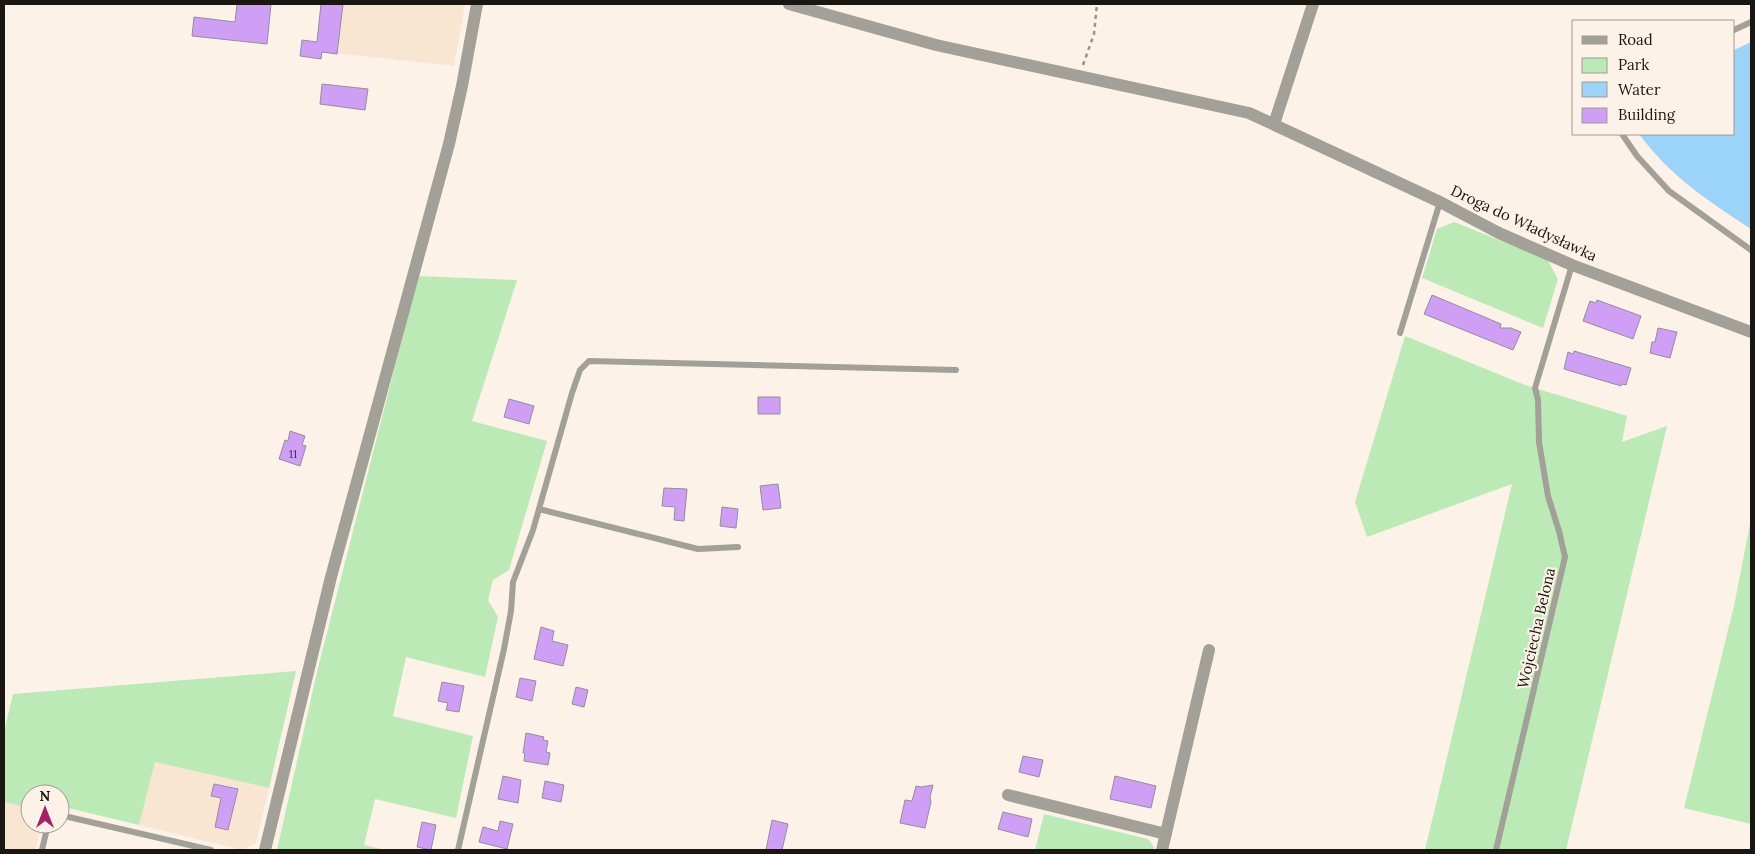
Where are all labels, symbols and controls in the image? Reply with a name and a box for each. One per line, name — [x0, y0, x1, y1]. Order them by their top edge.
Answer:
legend — [1572, 20, 1735, 135]
text: Road — [1618, 30, 1653, 49]
text: Park — [1618, 55, 1649, 74]
text: Water — [1618, 80, 1661, 99]
text: Building — [1618, 105, 1676, 124]
street label: Droga do Władysławka — [1448, 181, 1600, 265]
house number: 11 — [289, 446, 297, 461]
street label: Wojciecha Belona — [1513, 566, 1559, 690]
north arrow — [20, 784, 70, 834]
text: N — [40, 787, 51, 805]

